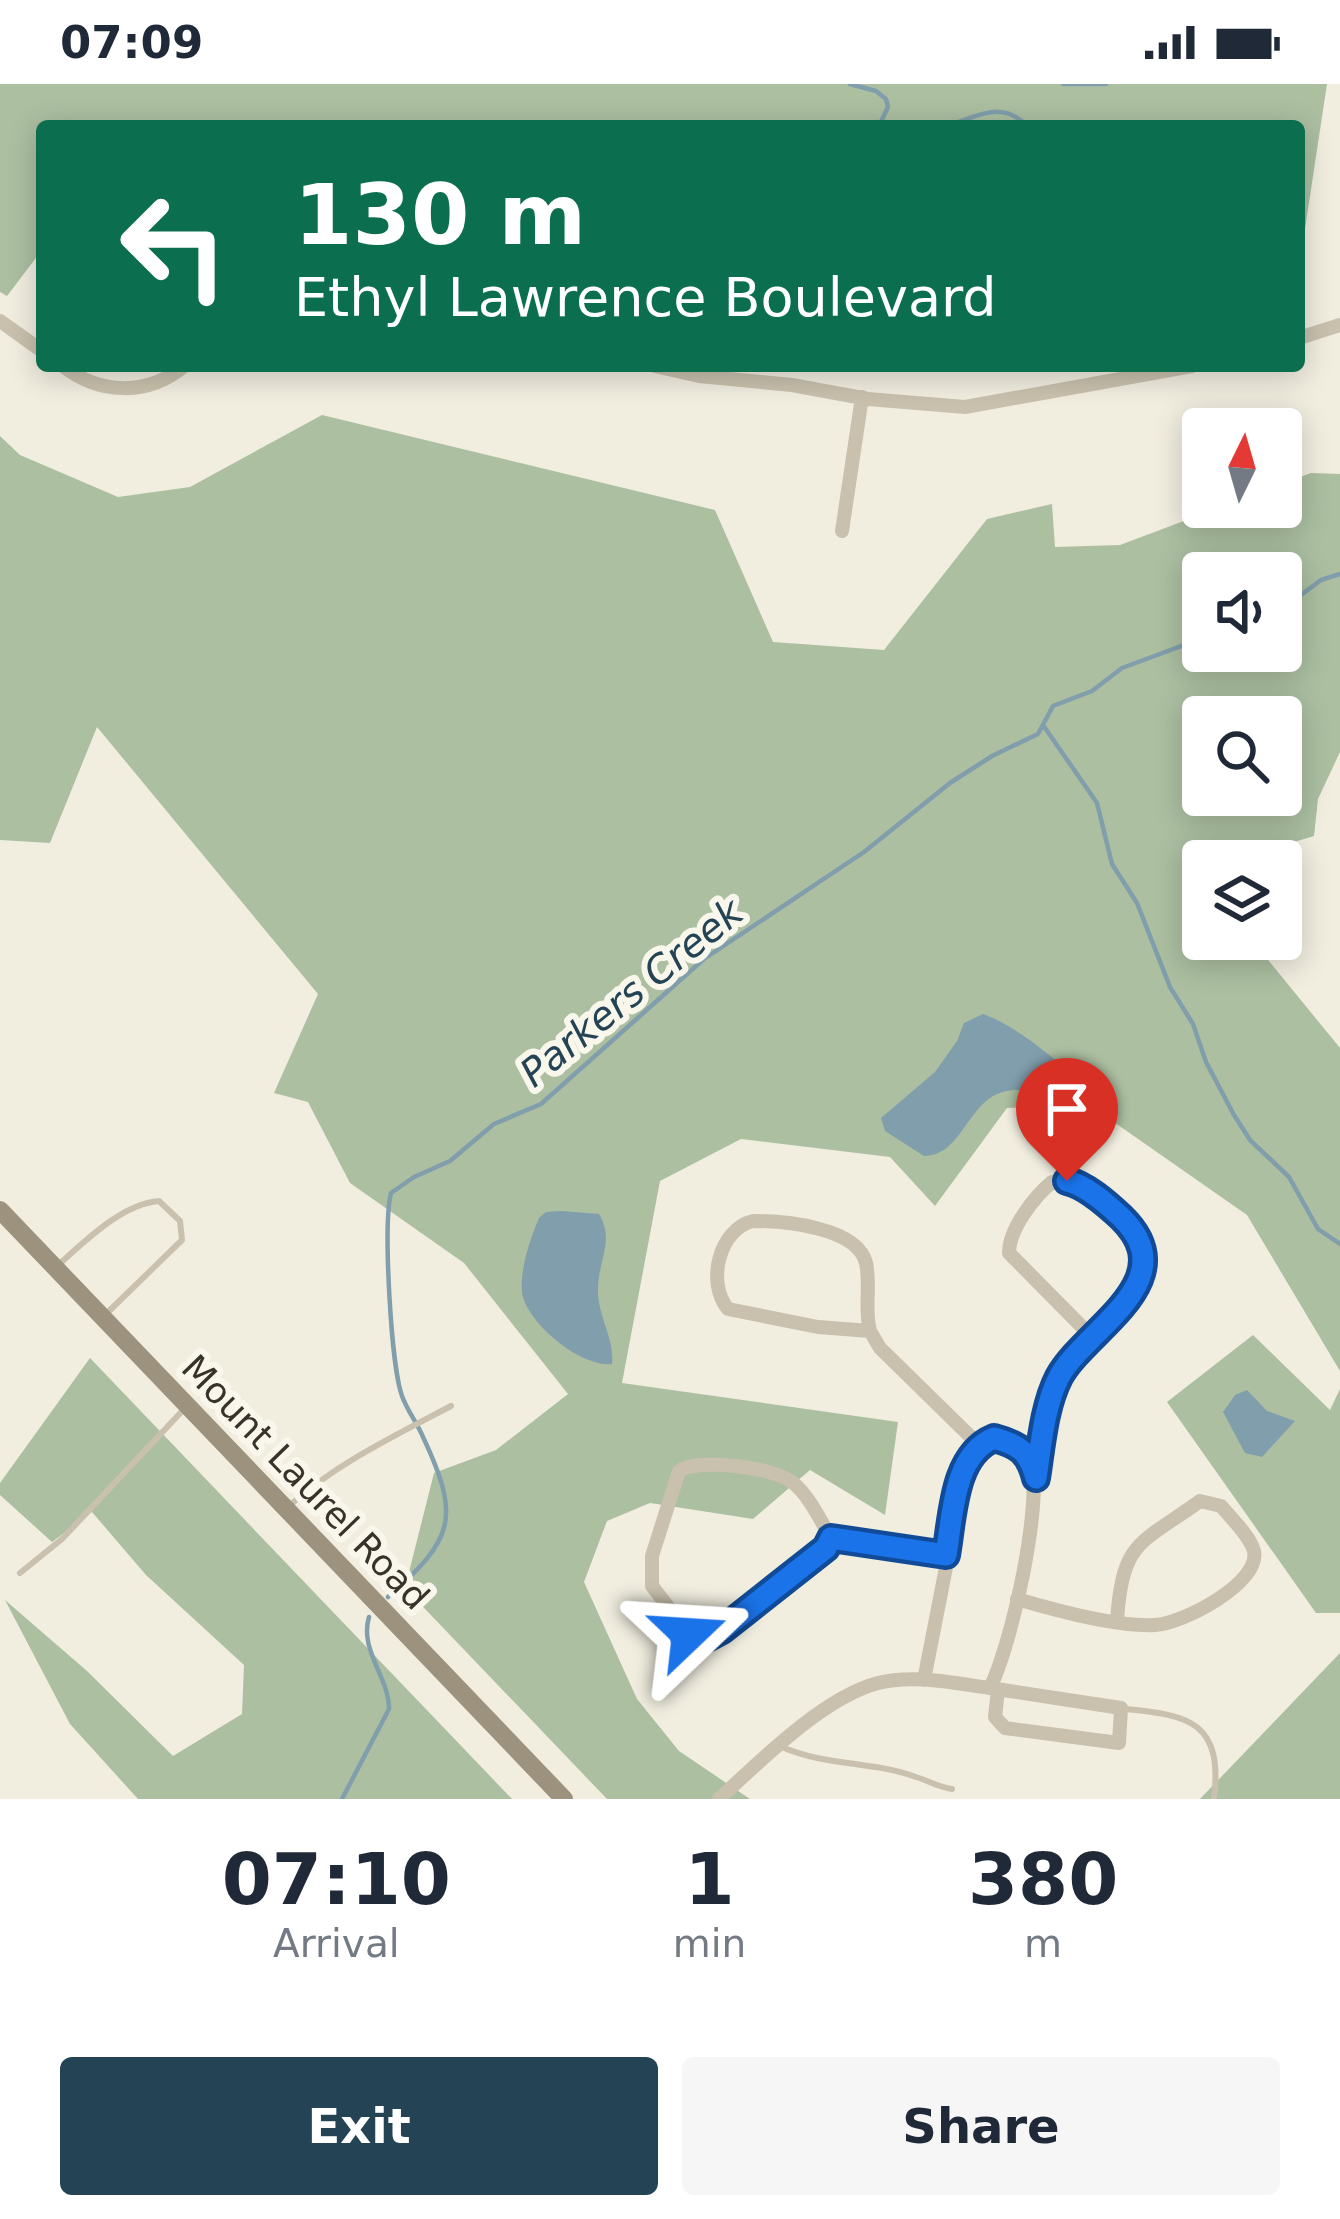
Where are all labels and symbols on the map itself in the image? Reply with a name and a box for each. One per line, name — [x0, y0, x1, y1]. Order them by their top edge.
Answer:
north arrow — [1182, 408, 1302, 528]
water label: Parkers Creek — [511, 888, 753, 1096]
pin — [1016, 1058, 1118, 1181]
street label: Mount Laurel Road — [174, 1347, 437, 1618]
position arrow — [626, 1571, 752, 1697]

